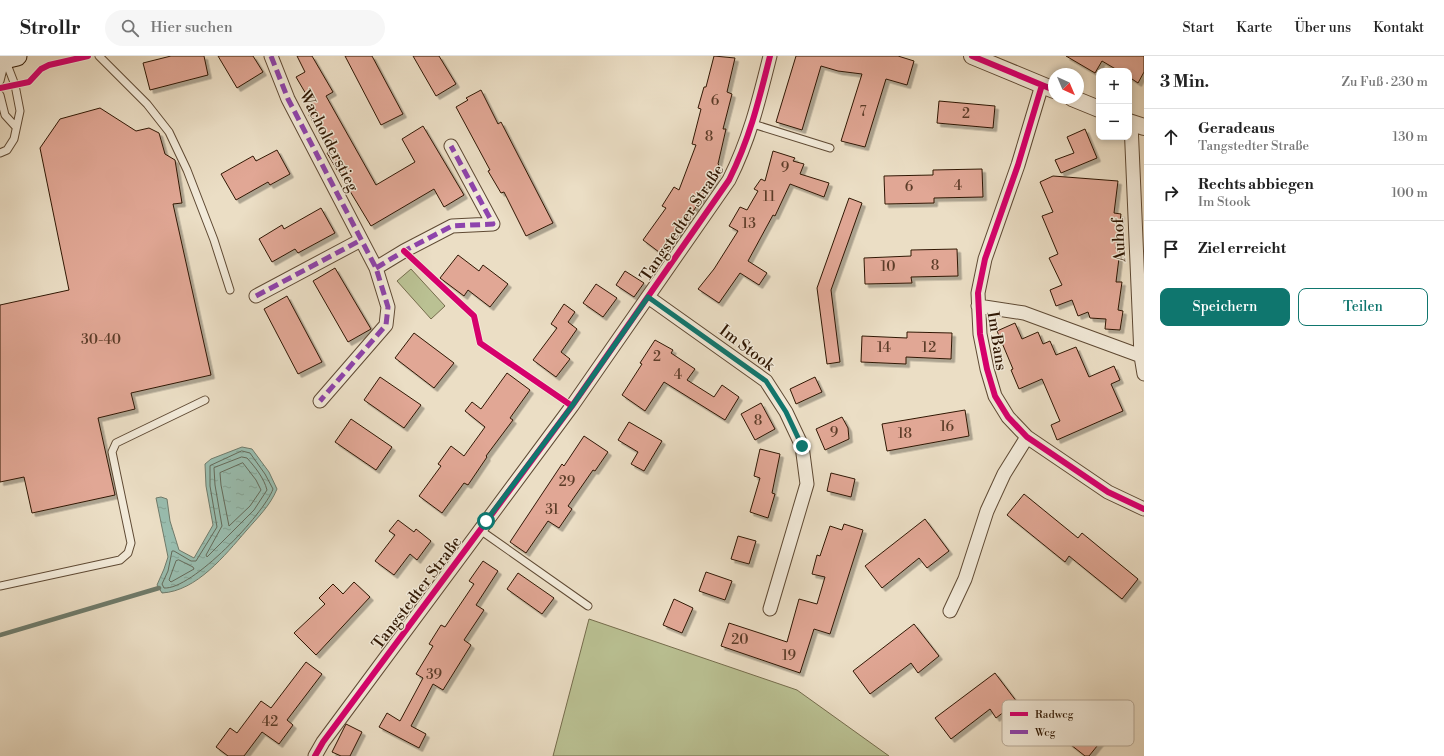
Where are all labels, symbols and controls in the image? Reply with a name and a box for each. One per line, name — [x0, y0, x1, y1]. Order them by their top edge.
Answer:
search box — [105, 10, 385, 46]
text: Strollr — [20, 16, 81, 40]
icon: search — [119, 17, 141, 39]
text: Hier suchen — [151, 18, 233, 37]
text: Start — [1182, 19, 1214, 37]
text: Karte — [1236, 19, 1272, 37]
text: Über uns — [1294, 19, 1351, 37]
text: Kontakt — [1373, 19, 1424, 37]
north arrow — [1048, 68, 1084, 104]
map controls — [1096, 68, 1132, 140]
button: + — [1096, 68, 1132, 104]
text: 3 Min. — [1160, 71, 1209, 93]
text: Zu Fuß · 230 m — [1342, 74, 1428, 90]
street label: Wacholderstieg — [294, 86, 364, 196]
house number: 6 — [711, 92, 720, 110]
house number: 7 — [859, 103, 867, 121]
button: − — [1096, 104, 1132, 140]
house number: 2 — [962, 105, 970, 123]
text: Geradeaus — [1198, 119, 1275, 138]
icon: ahead — [1160, 126, 1182, 148]
house number: 8 — [705, 128, 713, 146]
text: 130 m — [1393, 129, 1428, 145]
text: Tangstedter Straße — [1198, 138, 1309, 154]
house number: 9 — [781, 159, 789, 177]
street label: Tangstedter Straße — [635, 161, 729, 285]
text: Rechts abbiegen — [1198, 175, 1314, 194]
house number: 4 — [954, 177, 962, 195]
house number: 6 — [905, 178, 914, 196]
icon: right — [1160, 182, 1182, 204]
text: 100 m — [1392, 185, 1428, 201]
house number: 11 — [763, 188, 775, 206]
text: Im Stook — [1198, 194, 1250, 210]
house number: 13 — [742, 215, 756, 233]
street label: Auhof — [1108, 216, 1130, 264]
icon: arrive — [1160, 238, 1182, 260]
text: Ziel erreicht — [1198, 239, 1286, 258]
house number: 8 — [931, 257, 939, 275]
house number: 10 — [881, 258, 895, 276]
button: Speichern — [1160, 288, 1290, 326]
button: Teilen — [1298, 288, 1428, 326]
street label: Im Bans — [982, 310, 1012, 372]
street label: Im Stook — [715, 321, 780, 376]
house number: 30-40 — [81, 331, 121, 349]
house number: 14 — [877, 339, 891, 357]
house number: 12 — [922, 339, 936, 357]
house number: 2 — [653, 348, 661, 366]
house number: 4 — [674, 366, 682, 384]
house number: 8 — [754, 412, 762, 430]
house number: 16 — [940, 418, 955, 436]
house number: 9 — [830, 424, 838, 442]
house number: 18 — [898, 425, 912, 443]
route end — [793, 437, 811, 455]
house number: 29 — [559, 473, 575, 491]
house number: 31 — [545, 501, 559, 519]
route start — [477, 512, 495, 530]
street label: Tangstedter Straße — [368, 532, 466, 654]
house number: 20 — [731, 631, 749, 649]
house number: 19 — [782, 647, 796, 665]
house number: 39 — [426, 666, 442, 684]
legend — [1002, 700, 1134, 746]
text: Radweg — [1035, 708, 1074, 722]
house number: 42 — [262, 713, 278, 731]
text: Weg — [1034, 726, 1056, 740]

